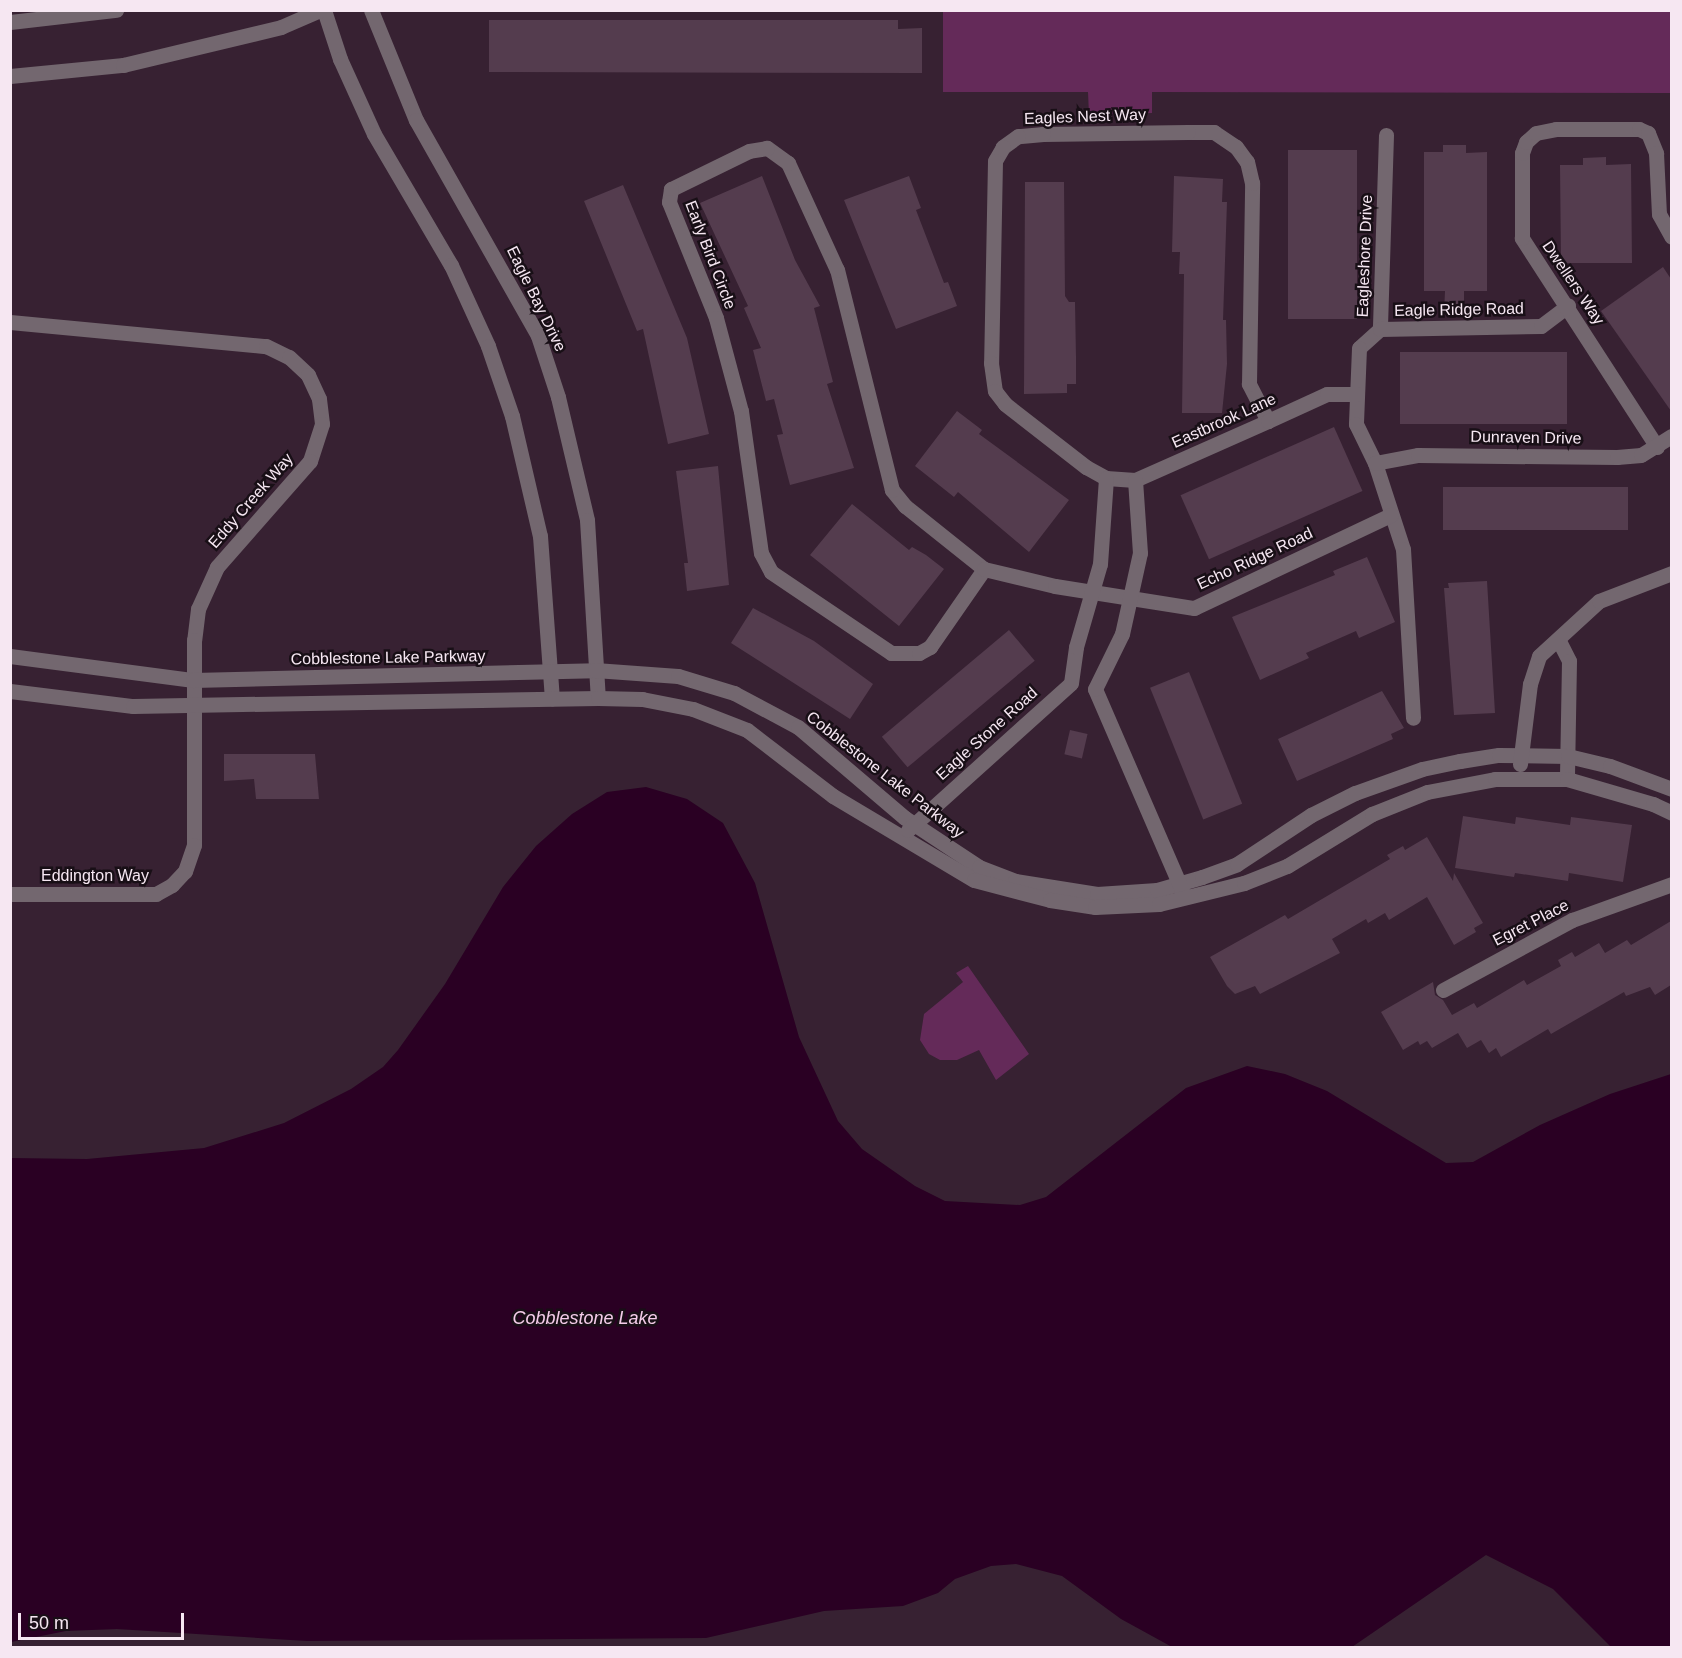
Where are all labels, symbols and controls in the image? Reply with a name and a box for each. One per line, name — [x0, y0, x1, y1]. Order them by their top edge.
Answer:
street label: Eagles Nest Way — [1024, 105, 1146, 129]
street label: Eagleshore Drive — [1353, 194, 1377, 318]
street label: Early Bird Circle — [680, 198, 740, 312]
street label: Dwellers Way — [1538, 237, 1608, 329]
street label: Eagle Bay Drive — [502, 243, 570, 355]
street label: Eagle Ridge Road — [1394, 299, 1524, 321]
street label: Eastbrook Lane — [1169, 389, 1279, 453]
street label: Dunraven Drive — [1470, 427, 1582, 449]
street label: Eddy Creek Way — [205, 450, 297, 552]
street label: Echo Ridge Road — [1194, 524, 1316, 594]
street label: Cobblestone Lake Parkway — [290, 647, 486, 669]
street label: Eagle Stone Road — [932, 683, 1042, 785]
street label: Cobblestone Lake Parkway — [802, 707, 968, 843]
street label: Eddington Way — [41, 866, 149, 886]
street label: Egret Place — [1490, 896, 1572, 950]
water label: Cobblestone Lake — [512, 1307, 658, 1329]
scale bar — [21, 1601, 188, 1639]
text: 50 m — [29, 1613, 69, 1633]

